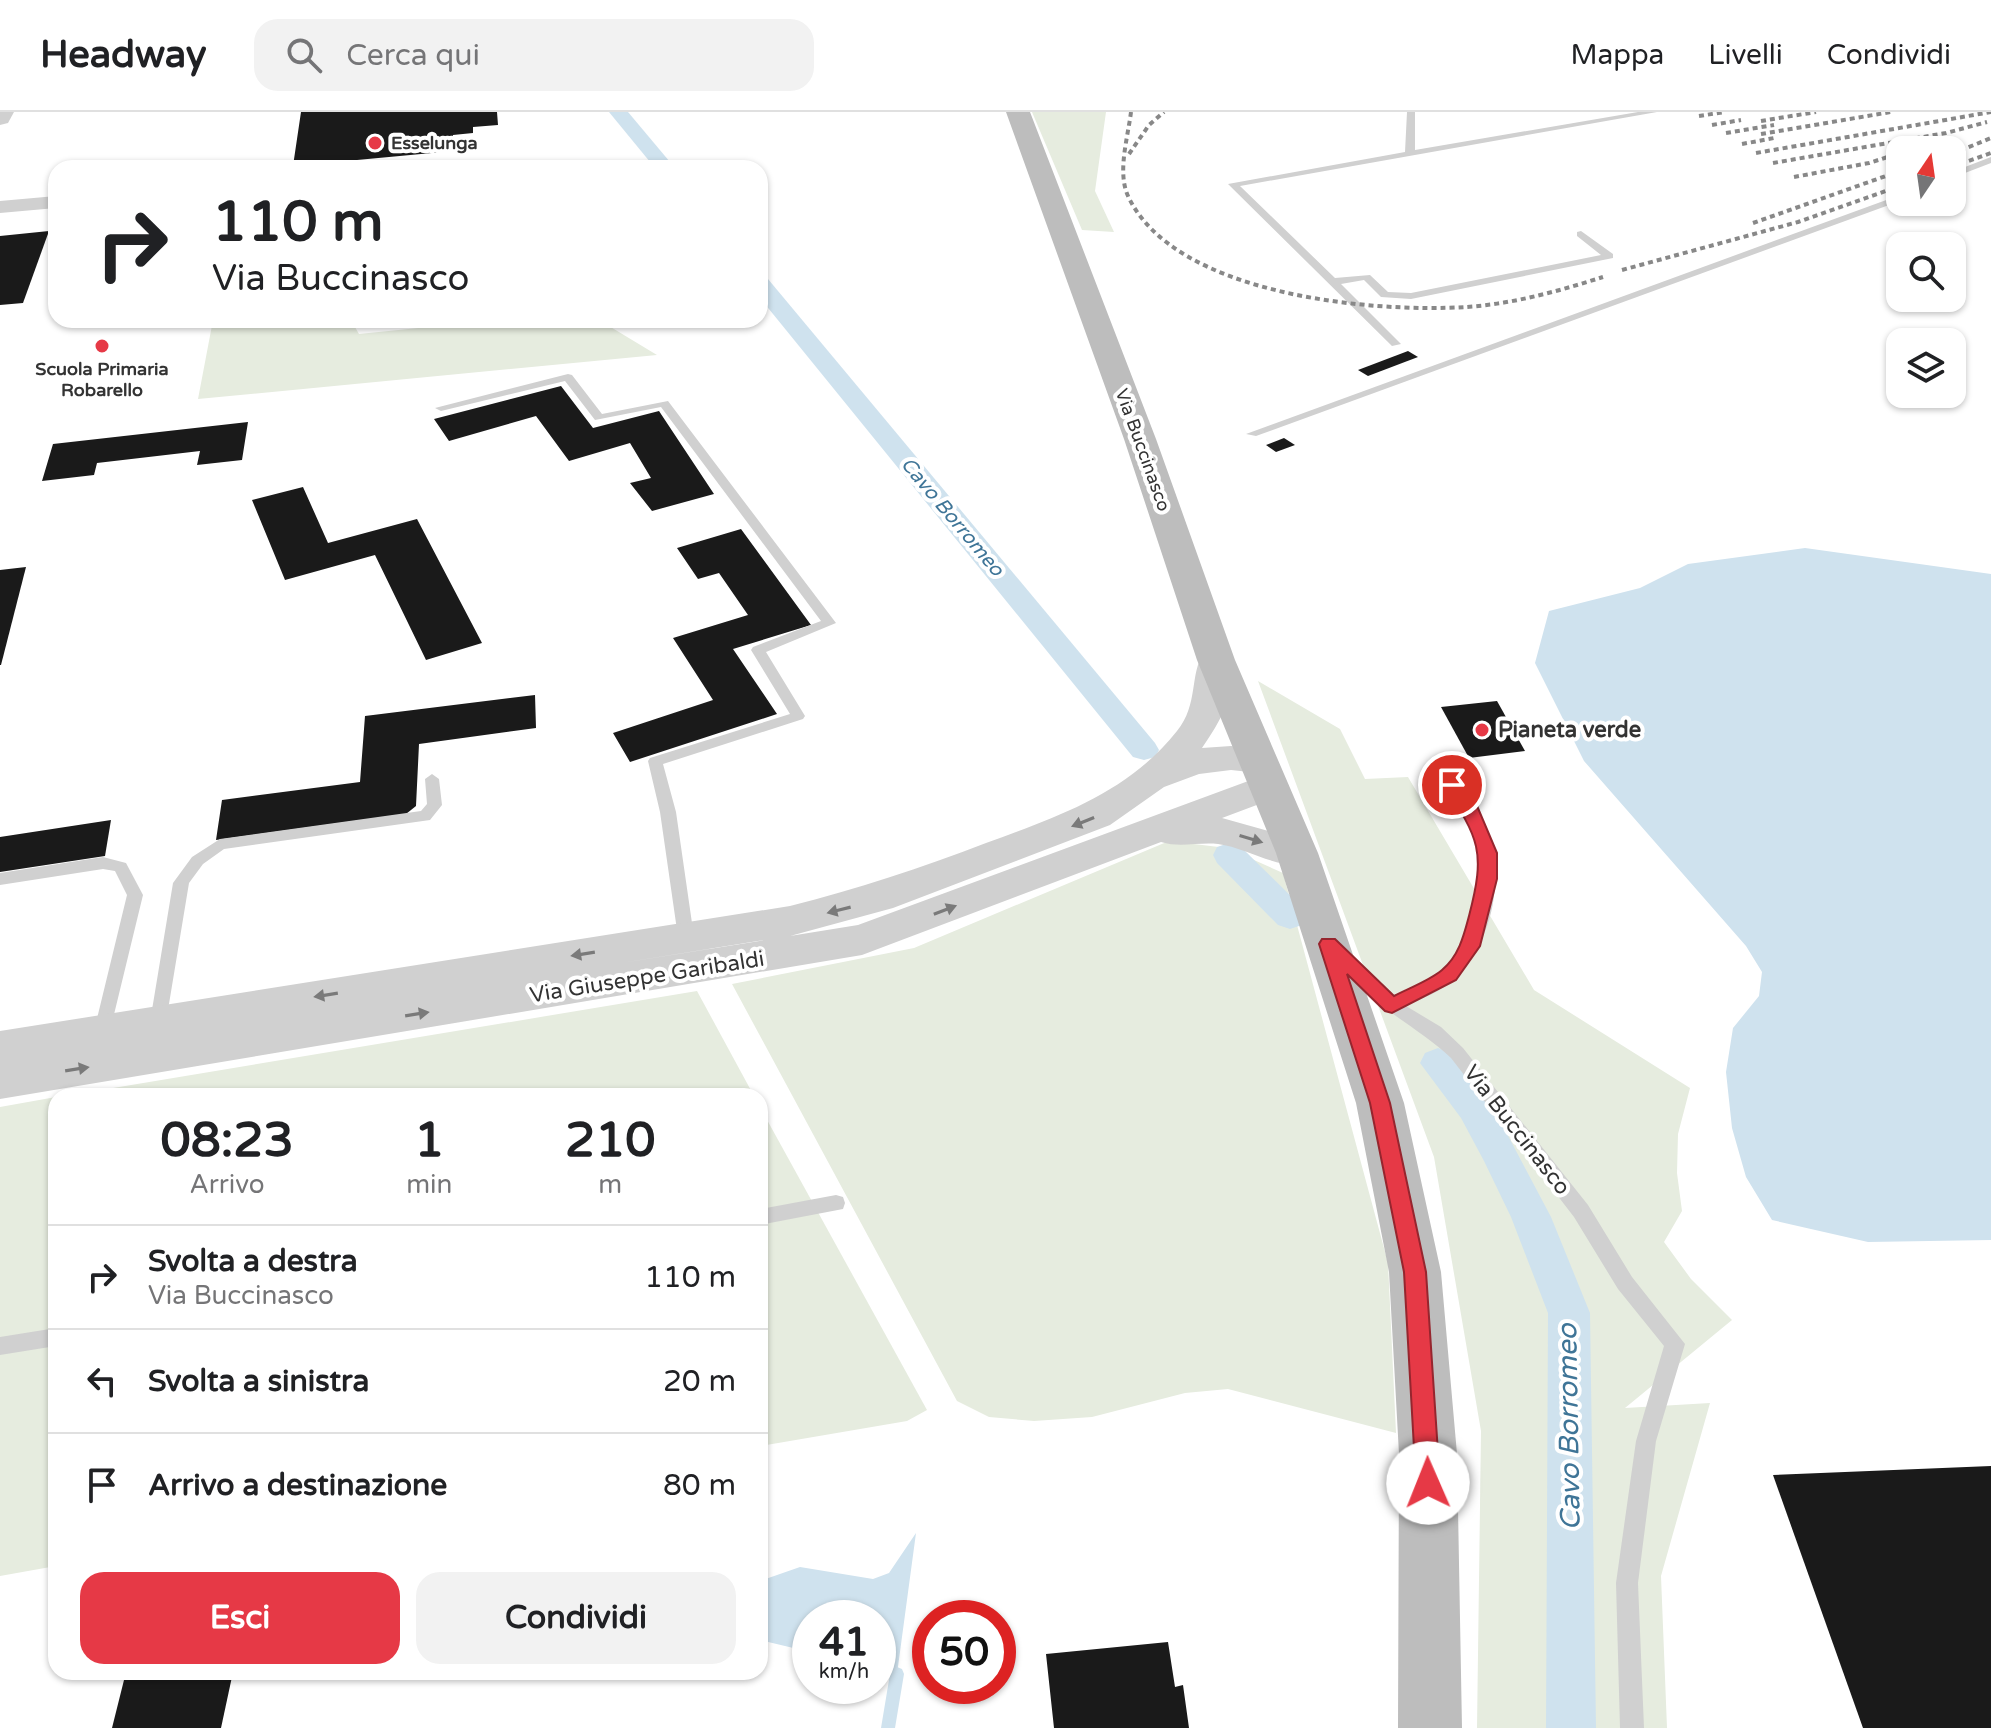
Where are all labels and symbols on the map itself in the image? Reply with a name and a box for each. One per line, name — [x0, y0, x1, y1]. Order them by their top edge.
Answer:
place label: Esselunga — [391, 132, 478, 154]
marker: Esselunga — [366, 134, 384, 152]
north arrow — [1886, 136, 1966, 216]
marker: Scuola Primaria Robarello — [93, 337, 111, 355]
place label: Scuola Primaria Robarello — [35, 358, 169, 401]
street label: Via Buccinasco — [1111, 386, 1175, 514]
water label: Cavo Borromeo — [895, 453, 1009, 582]
place label: Pianeta verde — [1498, 717, 1641, 743]
marker: Pianeta verde — [1473, 721, 1491, 739]
pin — [1418, 751, 1486, 819]
one-way arrow — [1071, 816, 1095, 829]
one-way arrow — [1240, 833, 1264, 846]
one-way arrow — [933, 903, 957, 916]
one-way arrow — [826, 904, 851, 917]
street label: Via Giuseppe Garibaldi — [528, 946, 766, 1008]
one-way arrow — [570, 948, 595, 961]
one-way arrow — [313, 989, 338, 1002]
one-way arrow — [404, 1007, 429, 1020]
street label: Via Buccinasco — [1458, 1060, 1576, 1200]
one-way arrow — [65, 1062, 90, 1074]
water label: Cavo Borromeo — [1550, 1321, 1588, 1531]
position arrow — [1386, 1441, 1470, 1525]
speed limit sign: 50 — [912, 1600, 1016, 1704]

